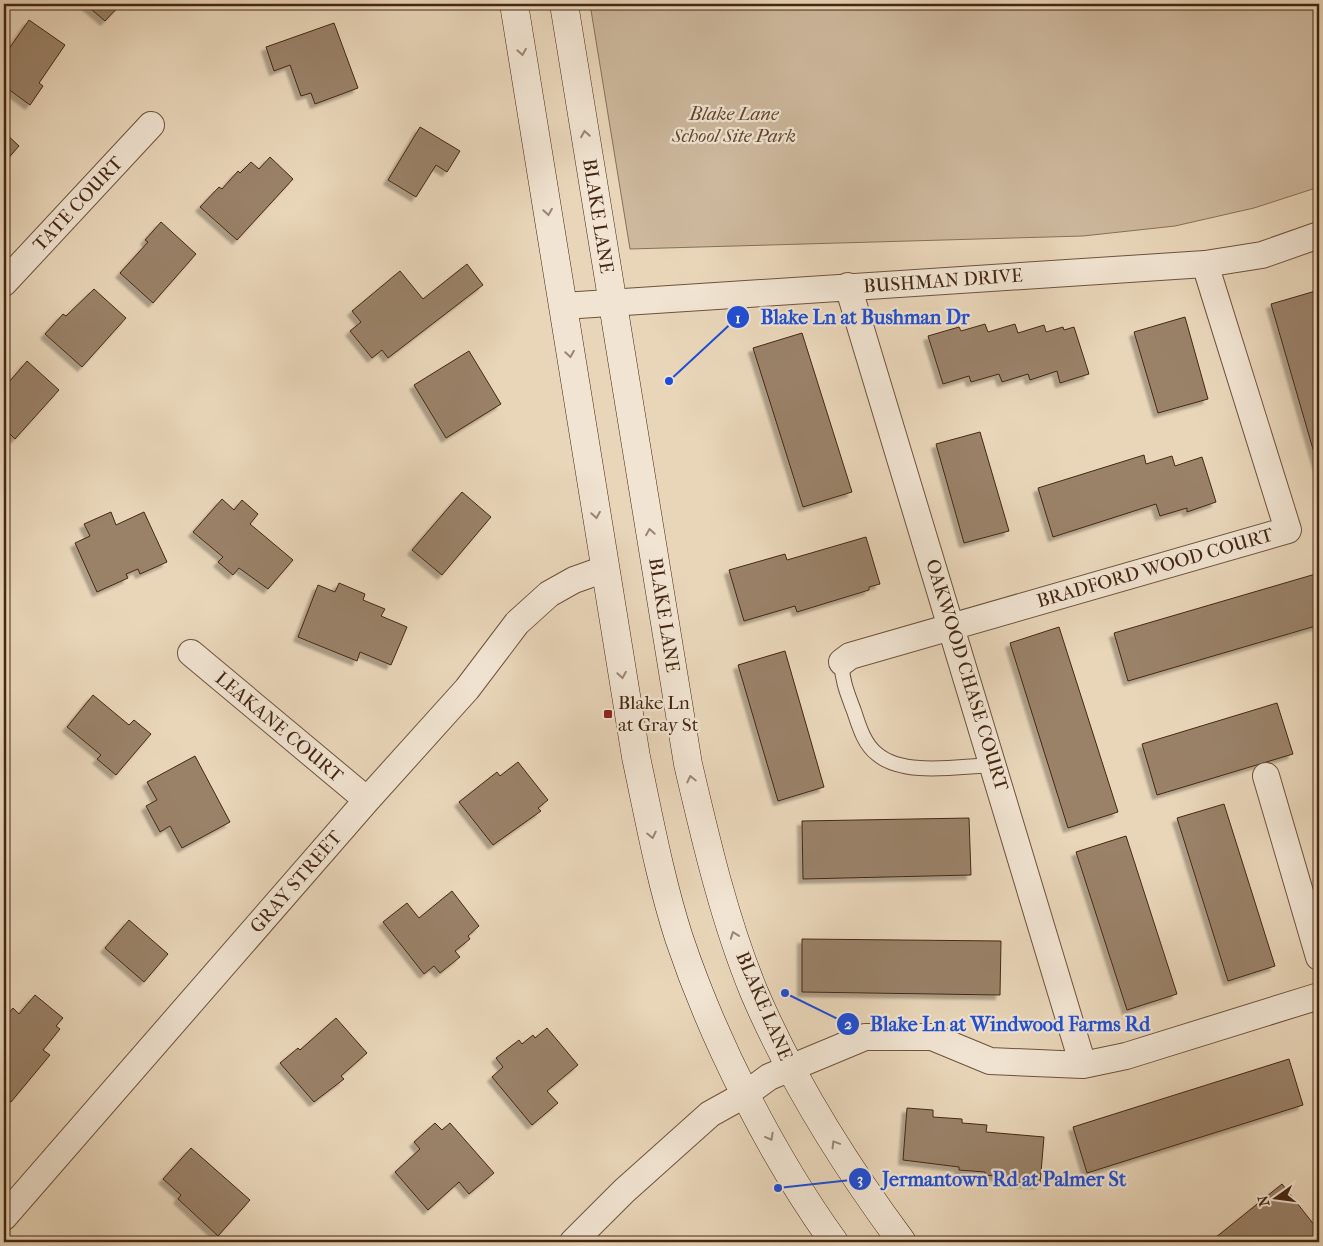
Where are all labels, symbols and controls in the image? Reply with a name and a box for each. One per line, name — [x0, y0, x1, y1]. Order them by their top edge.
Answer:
one-way arrow — [517, 47, 527, 56]
park label: Blake Lane School Site Park — [671, 103, 796, 147]
one-way arrow — [580, 129, 591, 137]
street label: TATE COURT — [29, 152, 127, 256]
street label: BLAKE LANE — [578, 157, 618, 275]
one-way arrow — [543, 208, 553, 217]
street label: BUSHMAN DRIVE — [863, 264, 1024, 298]
callout: Blake Ln at Bushman Dr — [726, 300, 980, 335]
text: Blake Ln at Bushman Dr — [761, 306, 970, 329]
text: 1 — [735, 309, 741, 327]
one-way arrow — [565, 350, 575, 359]
one-way arrow — [590, 511, 601, 519]
street label: BRADFORD WOOD COURT — [1034, 524, 1276, 612]
one-way arrow — [646, 528, 656, 536]
street label: BLAKE LANE — [644, 556, 684, 674]
street label: OAKWOOD CHASE COURT — [921, 557, 1013, 794]
street label: LEAKANE COURT — [211, 667, 347, 787]
one-way arrow — [616, 671, 627, 679]
place label: Blake Ln at Gray St — [618, 692, 699, 736]
marker: Blake Ln at Gray St — [602, 708, 614, 720]
one-way arrow — [687, 775, 697, 783]
street label: GRAY STREET — [246, 826, 347, 938]
one-way arrow — [646, 830, 657, 839]
one-way arrow — [730, 932, 740, 940]
street label: BLAKE LANE — [731, 948, 797, 1064]
callout: Blake Ln at Windwood Farms Rd — [835, 1006, 1160, 1041]
text: Blake Ln at Windwood Farms Rd — [870, 1013, 1151, 1036]
text: 2 — [844, 1015, 852, 1033]
one-way arrow — [763, 1131, 773, 1140]
one-way arrow — [832, 1140, 842, 1149]
callout: Jermantown Rd at Palmer St — [847, 1161, 1136, 1196]
text: Jermantown Rd at Palmer St — [880, 1168, 1127, 1191]
text: 3 — [857, 1170, 863, 1188]
north arrow — [1250, 1174, 1300, 1224]
text: N — [1254, 1193, 1273, 1208]

